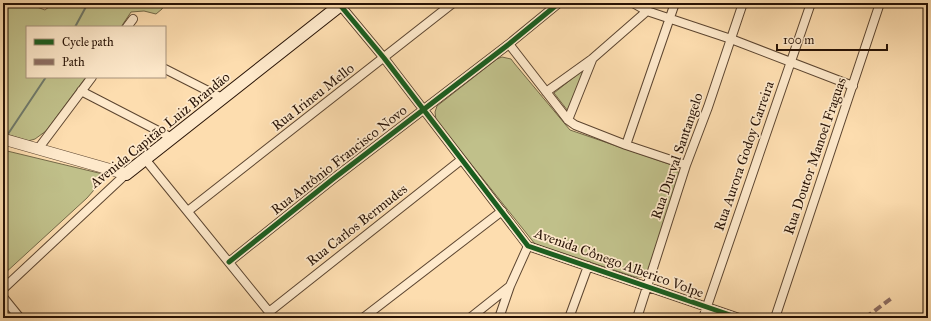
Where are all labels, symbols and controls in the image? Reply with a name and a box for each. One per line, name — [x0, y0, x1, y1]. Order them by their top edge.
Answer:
legend — [26, 26, 166, 78]
scale bar — [777, 26, 887, 52]
text: 100 m — [783, 33, 814, 47]
text: Cycle path — [62, 35, 114, 49]
text: Path — [62, 55, 85, 69]
street label: Rua Irineu Mello — [268, 60, 358, 134]
street label: Avenida Capitão Luiz Brandão — [86, 68, 233, 192]
street label: Rua Doutor Manoel Fraguas — [780, 75, 850, 237]
street label: Rua Aurora Godoy Carreira — [710, 79, 778, 233]
street label: Rua Durval Santangelo — [647, 91, 707, 221]
street label: Rua Antônio Francisco Novo — [268, 102, 410, 218]
street label: Rua Carlos Bermudes — [303, 180, 411, 270]
street label: Avenida Cônego Alberico Volpe — [531, 224, 706, 302]

